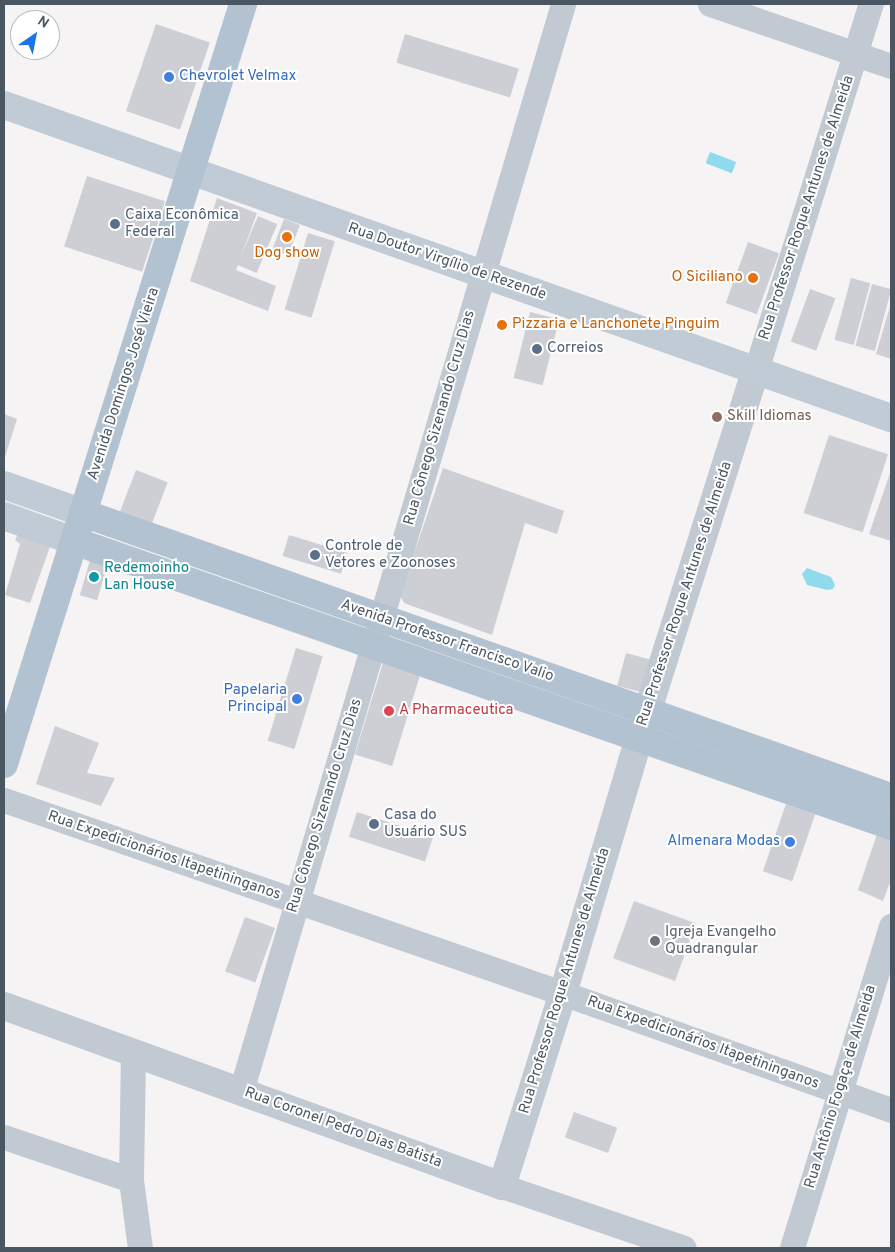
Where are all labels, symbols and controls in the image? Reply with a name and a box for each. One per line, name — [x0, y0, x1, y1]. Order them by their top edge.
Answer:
north arrow — [10, 10, 60, 60]
text: N — [34, 13, 52, 33]
place label: Chevrolet Velmax — [179, 68, 297, 86]
marker: Chevrolet Velmax — [163, 71, 175, 83]
street label: Rua Professor Roque Antunes de Almeida — [755, 73, 859, 343]
place label: Caixa Econômica Federal — [125, 206, 239, 241]
marker: Caixa Econômica Federal — [109, 218, 121, 230]
street label: Rua Doutor Virgílio de Rezende — [345, 219, 549, 305]
marker: Dog show — [281, 231, 293, 243]
place label: Dog show — [254, 245, 320, 263]
place label: O Siciliano — [672, 269, 743, 287]
marker: O Siciliano — [747, 272, 759, 284]
street label: Avenida Domingos José Vieira — [84, 285, 164, 483]
street label: Rua Cônego Sizenando Cruz Dias — [401, 308, 479, 528]
place label: Pizzaria e Lanchonete Pinguim — [512, 316, 720, 334]
marker: Pizzaria e Lanchonete Pinguim — [496, 319, 508, 331]
place label: Correios — [547, 340, 603, 358]
marker: Correios — [531, 343, 543, 355]
place label: Skill Idiomas — [727, 408, 812, 426]
marker: Skill Idiomas — [711, 411, 723, 423]
street label: Rua Professor Roque Antunes de Almeida — [633, 459, 737, 729]
place label: Controle de Vetores e Zoonoses — [325, 537, 456, 572]
marker: Controle de Vetores e Zoonoses — [309, 549, 321, 561]
place label: Redemoinho Lan House — [104, 559, 189, 594]
marker: Redemoinho Lan House — [88, 571, 100, 583]
street label: Avenida Professor Francisco Valio — [338, 596, 556, 686]
place label: Papelaria Principal — [224, 681, 287, 716]
marker: Papelaria Principal — [291, 693, 303, 705]
street label: Rua Cônego Sizenando Cruz Dias — [284, 697, 366, 915]
place label: A Pharmaceutica — [399, 702, 514, 720]
marker: A Pharmaceutica — [383, 705, 395, 717]
place label: Casa do Usuário SUS — [384, 806, 467, 841]
street label: Rua Expedicionários Itapetininganos — [45, 808, 283, 904]
marker: Casa do Usuário SUS — [368, 818, 380, 830]
place label: Almenara Modas — [667, 833, 780, 851]
marker: Almenara Modas — [784, 836, 796, 848]
street label: Rua Professor Roque Antunes de Almeida — [516, 845, 614, 1117]
place label: Igreja Evangelho Quadrangular — [665, 923, 776, 958]
marker: Igreja Evangelho Quadrangular — [649, 935, 661, 947]
street label: Rua Antônio Fogaça de Almeida — [801, 983, 881, 1191]
street label: Rua Expedicionários Itapetininganos — [585, 993, 821, 1093]
street label: Rua Coronel Pedro Dias Batista — [242, 1084, 444, 1172]

